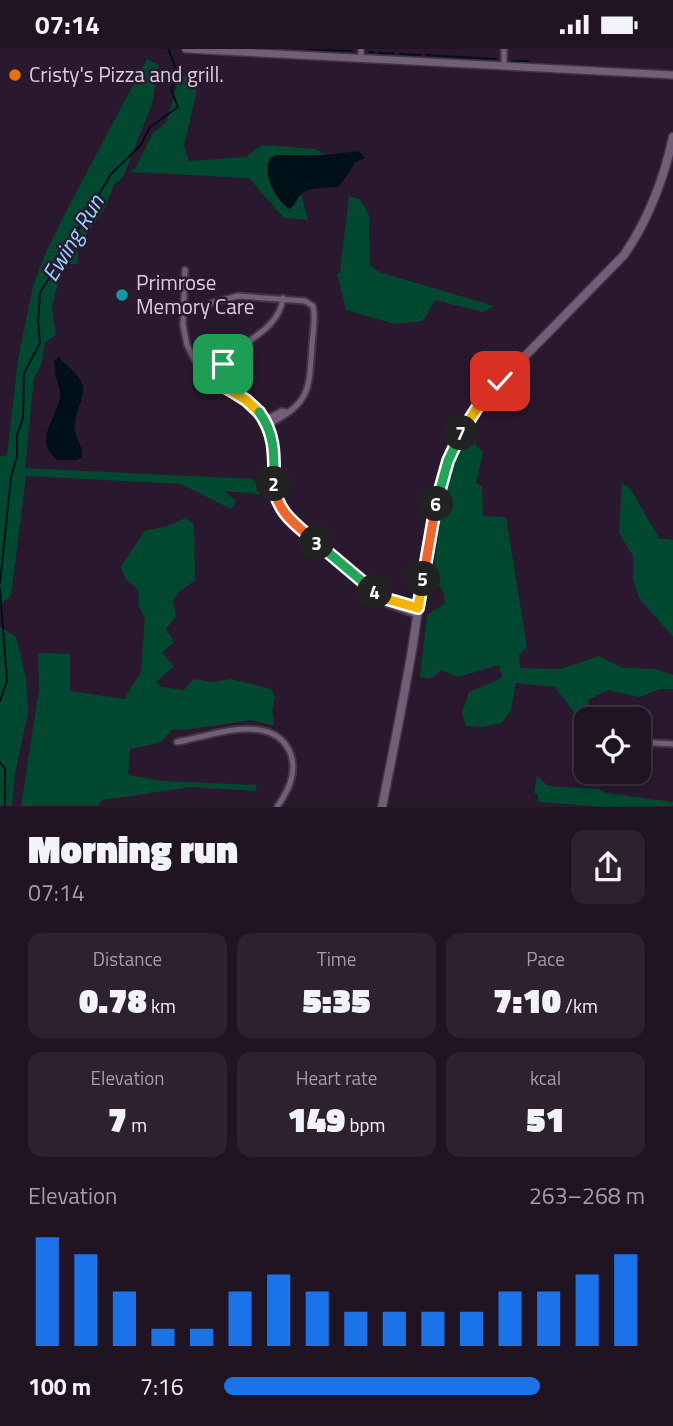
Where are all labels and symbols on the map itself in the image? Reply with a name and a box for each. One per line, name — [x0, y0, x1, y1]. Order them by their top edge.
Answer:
place label: Cristy's Pizza and grill. — [29, 58, 224, 90]
marker: Cristy's Pizza and grill. — [7, 67, 23, 83]
water label: Ewing Run — [33, 187, 113, 288]
place label: Primrose Memory Care — [136, 266, 254, 322]
marker: Primrose Memory Care — [114, 287, 130, 303]
pin — [193, 334, 253, 394]
pin — [470, 351, 530, 411]
pin: 7 — [444, 415, 478, 451]
pin: 2 — [256, 467, 292, 501]
pin: 6 — [418, 487, 453, 521]
pin: 3 — [300, 525, 334, 561]
pin: 5 — [406, 561, 440, 597]
pin: 4 — [358, 575, 392, 609]

